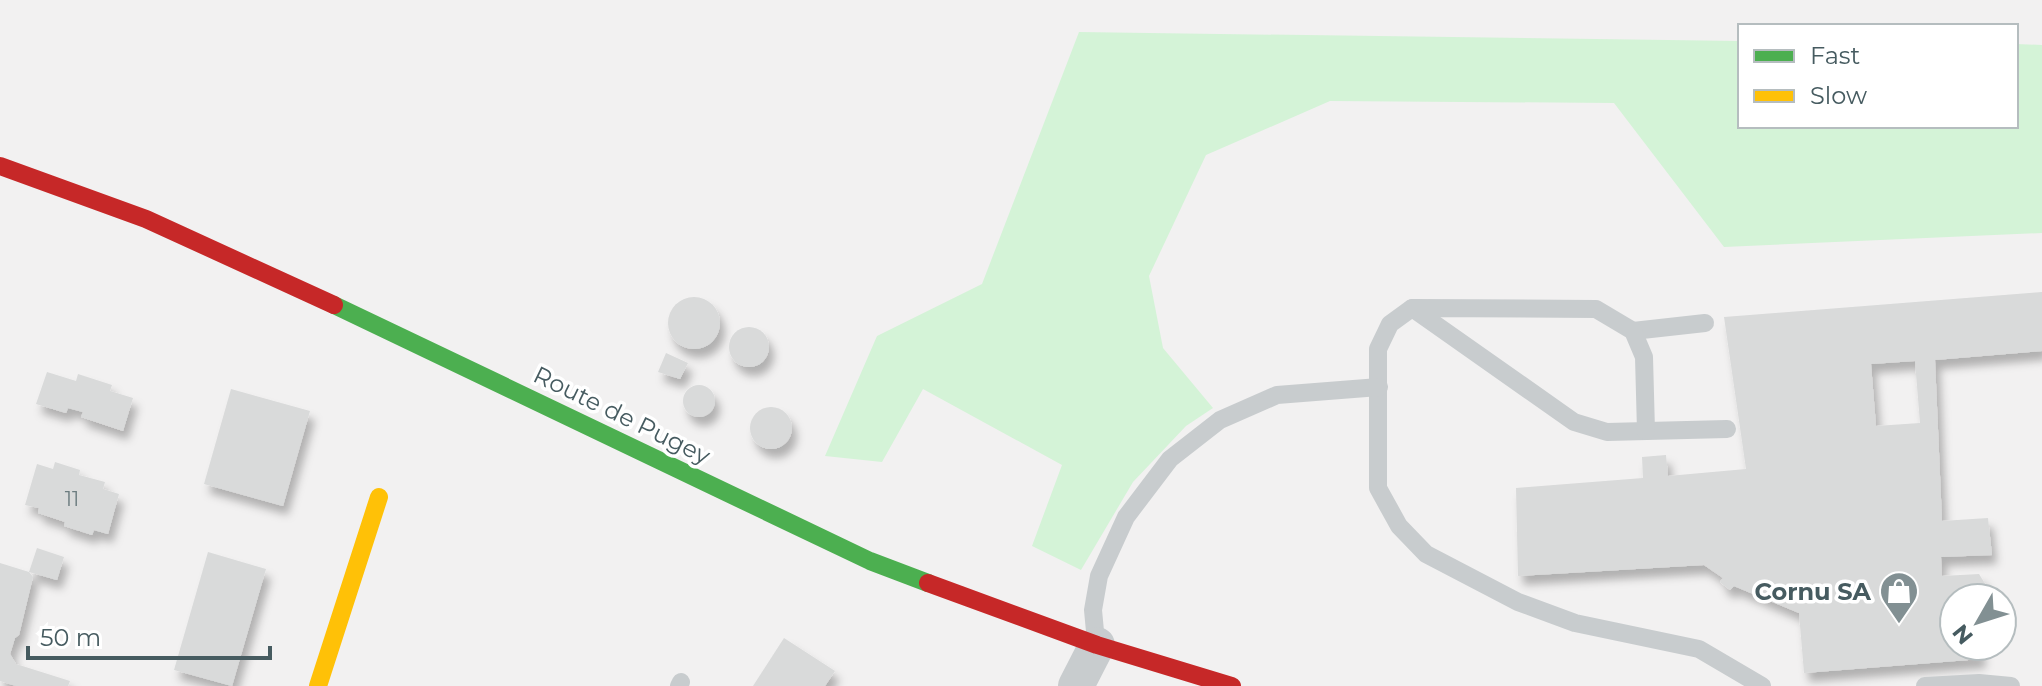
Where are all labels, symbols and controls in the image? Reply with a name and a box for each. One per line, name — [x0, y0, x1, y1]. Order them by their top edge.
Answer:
legend — [1738, 24, 2018, 128]
text: Fast — [1810, 41, 1861, 70]
text: Slow — [1810, 81, 1867, 110]
street label: Route de Pugey — [529, 360, 715, 470]
house number: 11 — [65, 487, 79, 511]
shop icon: Cornu SA — [1878, 570, 1920, 625]
place label: Cornu SA — [1755, 577, 1872, 606]
north arrow — [1938, 582, 2018, 662]
scale bar — [28, 610, 270, 660]
text: N — [1947, 619, 1979, 650]
text: 50 m — [40, 623, 101, 652]

